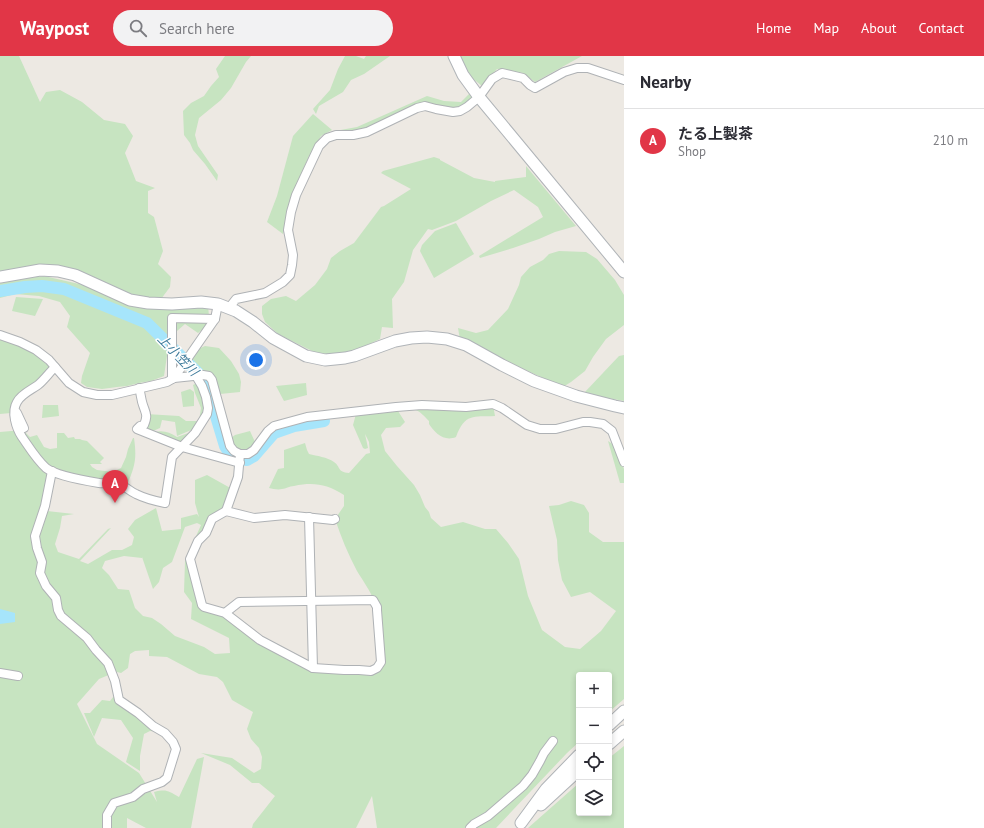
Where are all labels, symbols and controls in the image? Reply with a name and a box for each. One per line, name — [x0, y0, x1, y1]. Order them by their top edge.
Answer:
search box — [113, 10, 393, 46]
text: Waypost — [20, 16, 89, 40]
icon: search — [127, 17, 149, 39]
text: Search here — [159, 19, 235, 38]
text: Home — [756, 19, 791, 37]
text: Map — [813, 19, 839, 37]
text: About — [861, 19, 897, 37]
text: Contact — [919, 19, 964, 37]
text: Nearby — [640, 71, 691, 93]
text: たる上製茶 — [678, 124, 753, 143]
text: A — [649, 132, 657, 149]
text: 210 m — [933, 132, 968, 149]
text: Shop — [678, 143, 706, 160]
water label: 上小笠川 — [154, 330, 204, 381]
your location — [246, 350, 266, 370]
pin: A — [102, 470, 128, 503]
map controls — [576, 672, 612, 816]
button: + — [576, 672, 612, 708]
button: − — [576, 708, 612, 744]
button: locate — [576, 744, 612, 780]
button: layers — [576, 780, 612, 816]

